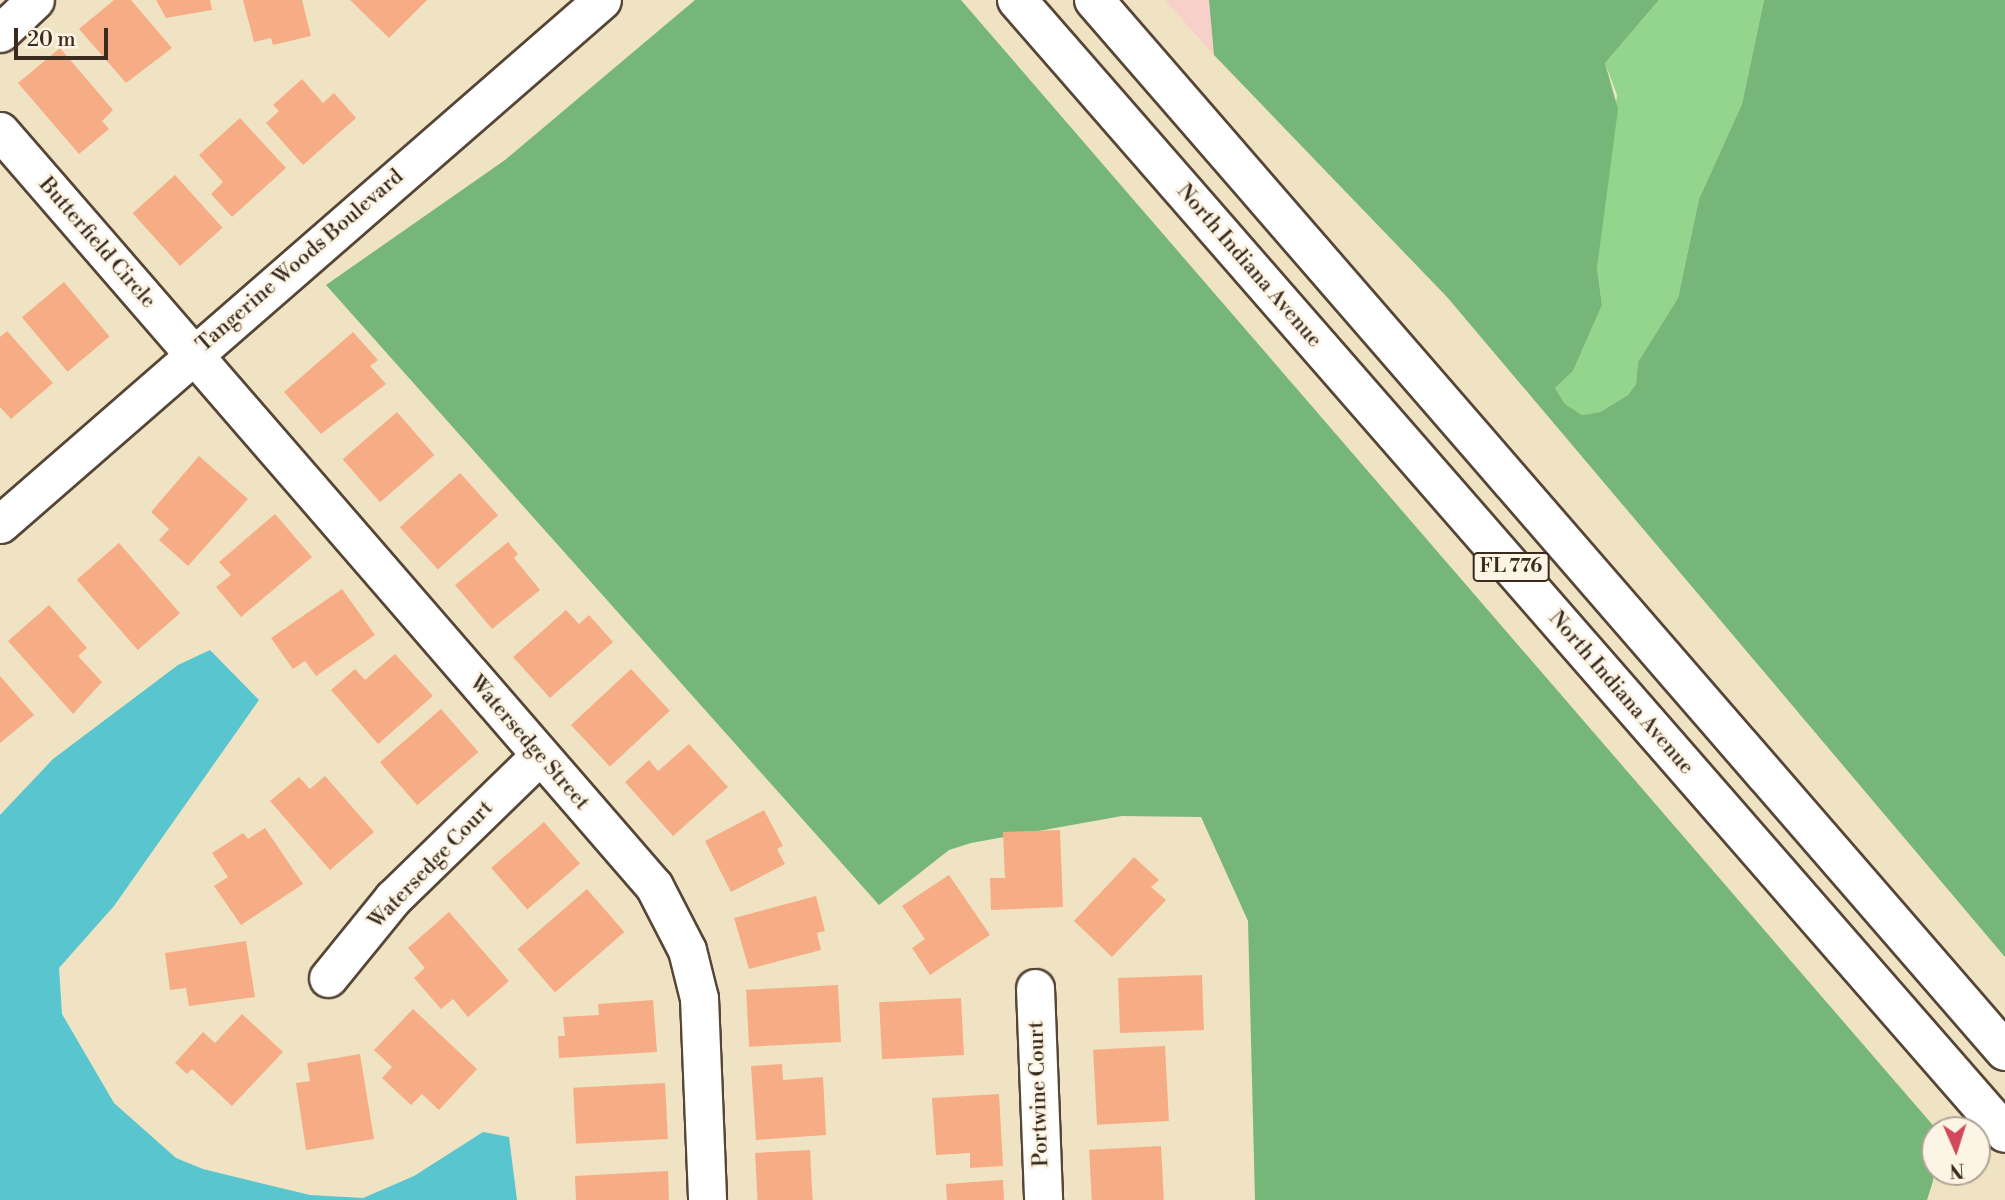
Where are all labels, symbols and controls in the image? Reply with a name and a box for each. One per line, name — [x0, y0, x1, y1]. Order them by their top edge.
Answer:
scale bar — [18, 14, 112, 58]
text: 20 m — [27, 27, 76, 53]
street label: Tangerine Woods Boulevard — [192, 164, 408, 358]
street label: Butterfield Circle — [33, 172, 161, 314]
street label: North Indiana Avenue — [1171, 179, 1327, 353]
road number: FL 776 — [1472, 552, 1550, 582]
street label: North Indiana Avenue — [1543, 606, 1699, 780]
street label: Watersedge Street — [464, 671, 594, 815]
street label: Watersedge Court — [364, 796, 498, 934]
street label: Portwine Court — [1024, 1021, 1054, 1167]
north arrow — [1921, 1116, 1991, 1186]
text: N — [1949, 1158, 1965, 1182]

